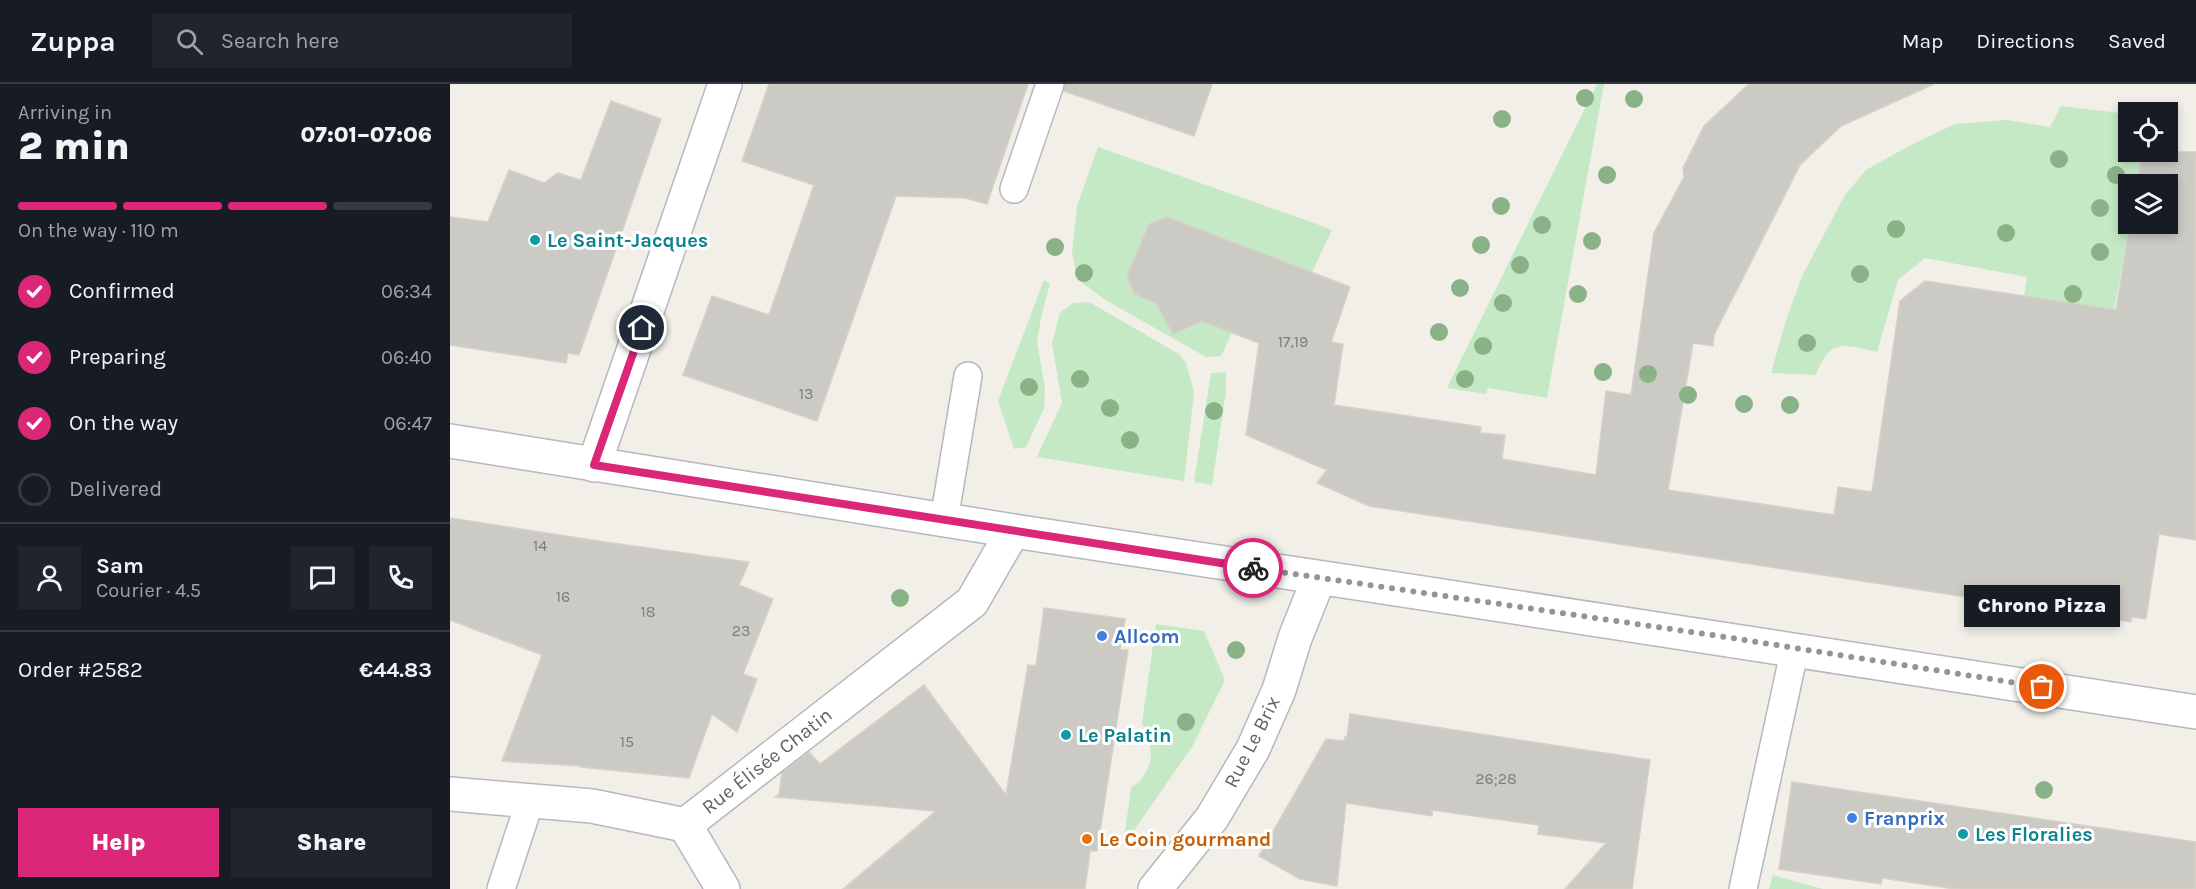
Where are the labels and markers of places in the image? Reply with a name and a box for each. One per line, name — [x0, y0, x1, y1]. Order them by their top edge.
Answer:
place label: Le Saint-Jacques — [547, 229, 708, 252]
marker: Le Saint-Jacques — [528, 233, 542, 247]
pin — [616, 302, 667, 353]
callout: Chrono Pizza — [1964, 585, 2120, 627]
place label: Allcom — [1114, 625, 1180, 648]
marker: Allcom — [1095, 629, 1109, 643]
pin — [2016, 661, 2067, 712]
place label: Le Palatin — [1078, 724, 1172, 747]
marker: Le Palatin — [1059, 728, 1073, 742]
place label: Franprix — [1864, 807, 1945, 830]
marker: Franprix — [1845, 811, 1859, 825]
place label: Les Floralies — [1975, 823, 2093, 846]
marker: Les Floralies — [1956, 827, 1970, 841]
place label: Le Coin gourmand — [1099, 828, 1271, 851]
marker: Le Coin gourmand — [1080, 832, 1094, 846]

